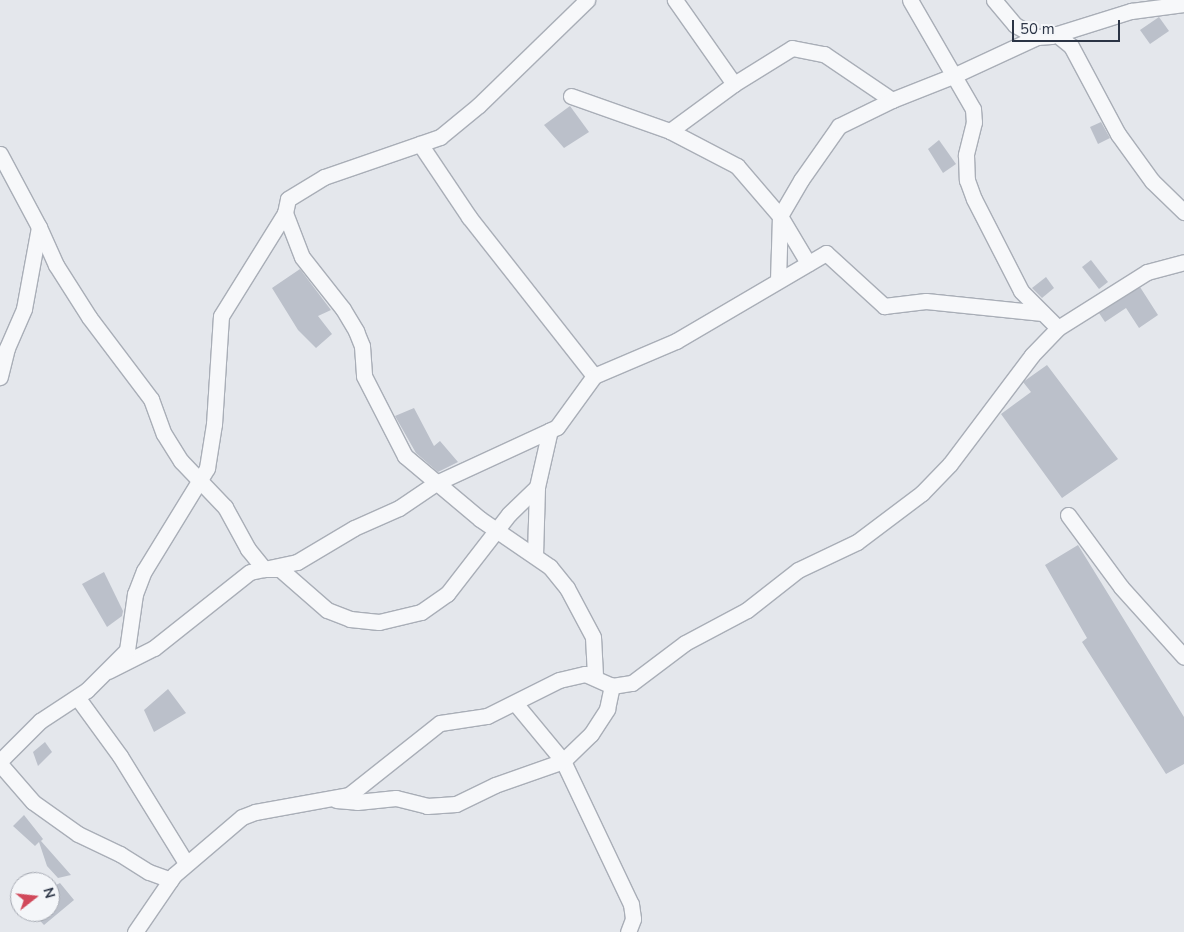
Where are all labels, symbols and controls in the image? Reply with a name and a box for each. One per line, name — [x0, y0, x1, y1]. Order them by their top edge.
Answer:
scale bar — [1014, 10, 1122, 42]
text: 50 m — [1020, 19, 1055, 39]
north arrow — [10, 872, 60, 922]
text: N — [38, 885, 60, 901]

